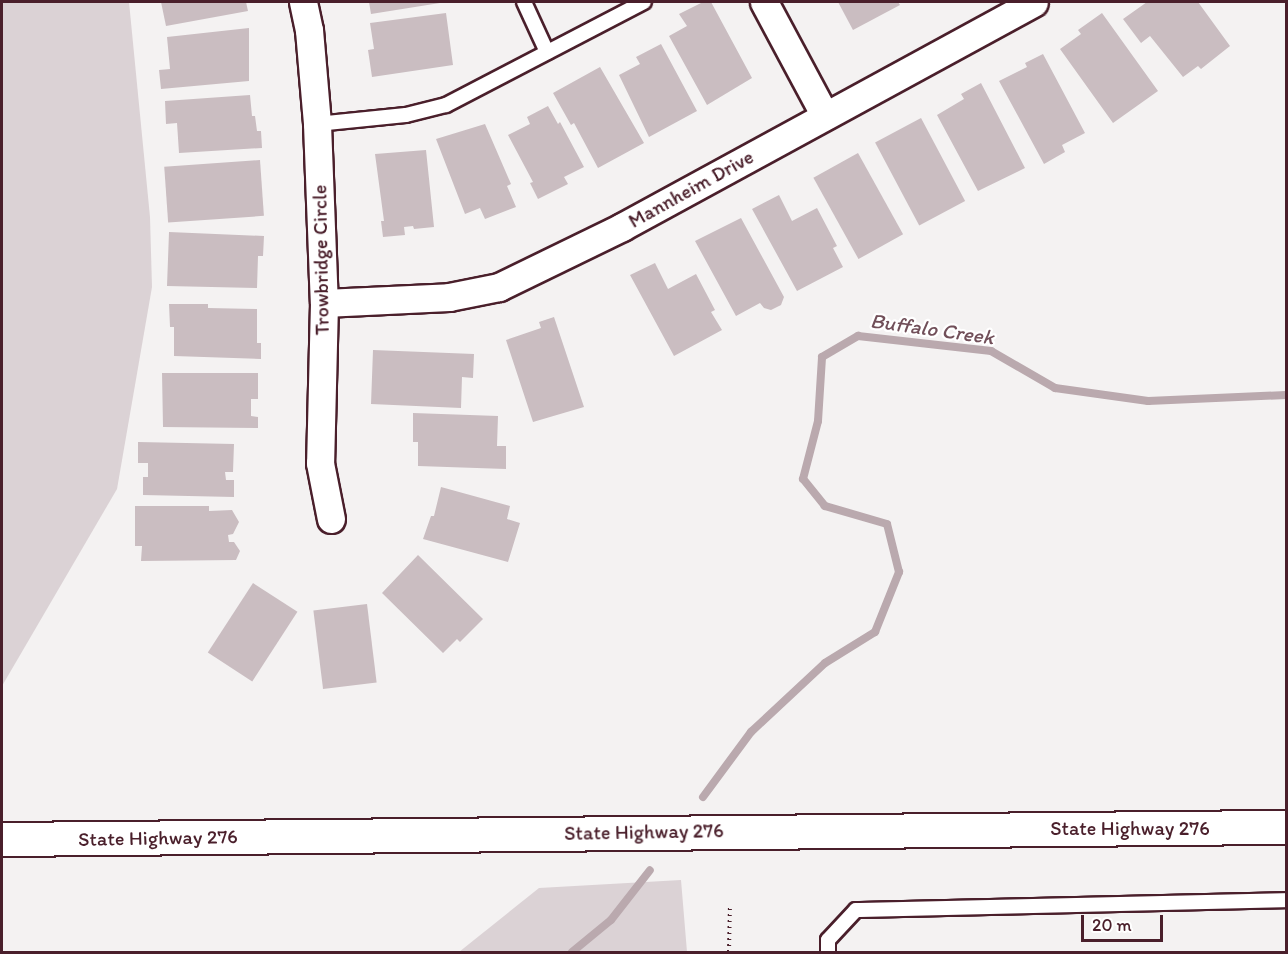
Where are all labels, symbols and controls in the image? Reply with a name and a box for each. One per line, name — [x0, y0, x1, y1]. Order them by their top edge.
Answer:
street label: Mannheim Drive — [624, 145, 758, 233]
street label: Trowbridge Circle — [308, 185, 334, 335]
water label: Buffalo Creek — [869, 308, 995, 350]
street label: State Highway 276 — [1051, 816, 1209, 840]
street label: State Highway 276 — [565, 819, 723, 845]
street label: State Highway 276 — [79, 825, 237, 851]
scale bar — [1084, 903, 1166, 941]
text: 20 m — [1092, 914, 1132, 936]

